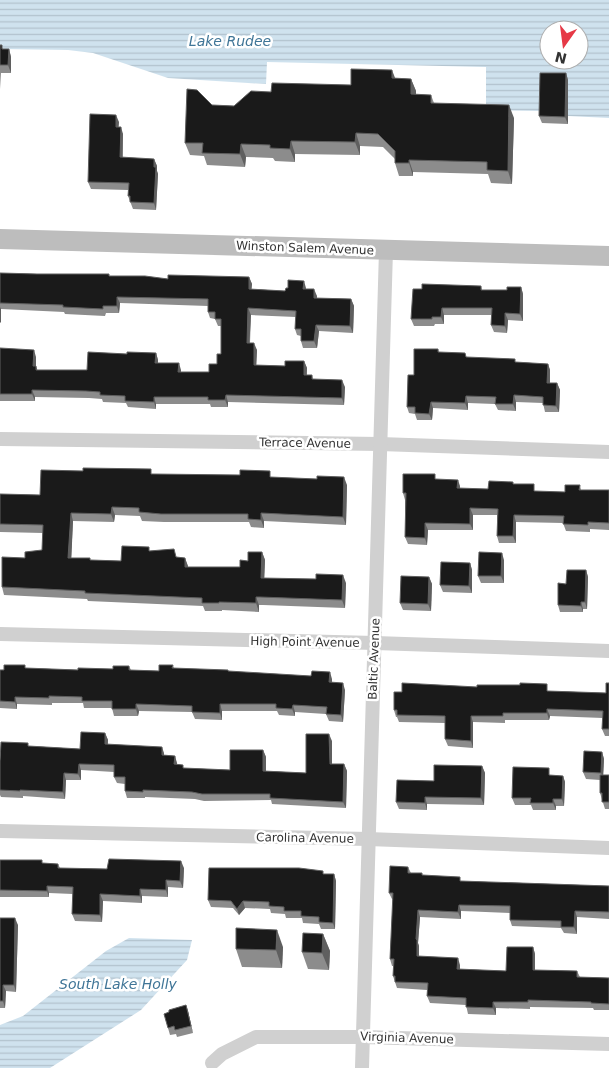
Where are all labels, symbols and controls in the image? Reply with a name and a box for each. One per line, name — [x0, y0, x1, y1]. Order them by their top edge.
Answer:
north arrow — [539, 20, 589, 70]
water label: Lake Rudee — [189, 33, 271, 49]
text: N — [553, 48, 568, 67]
street label: Winston Salem Avenue — [236, 239, 374, 257]
street label: Terrace Avenue — [258, 435, 351, 451]
street label: Baltic Avenue — [366, 618, 382, 700]
street label: High Point Avenue — [250, 634, 360, 650]
street label: Carolina Avenue — [256, 830, 354, 846]
water label: South Lake Holly — [59, 976, 178, 992]
street label: Virginia Avenue — [360, 1029, 454, 1047]

